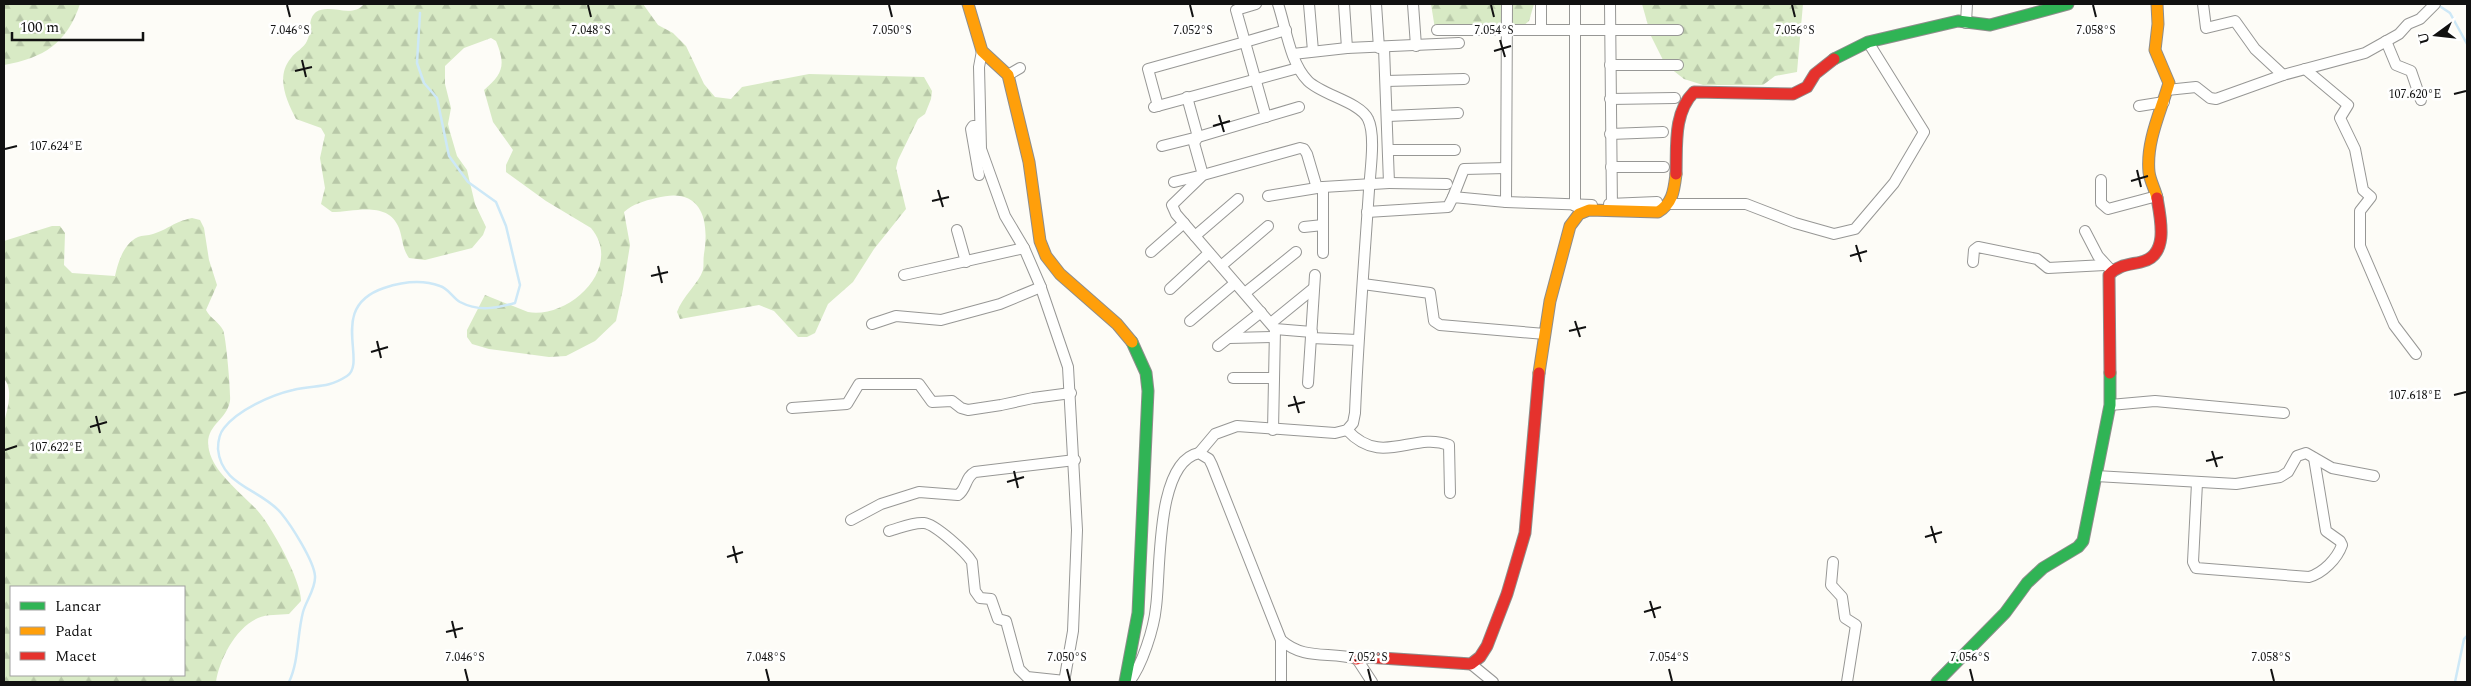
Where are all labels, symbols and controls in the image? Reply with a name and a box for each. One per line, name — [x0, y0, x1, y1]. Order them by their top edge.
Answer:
scale bar — [12, 10, 144, 42]
north arrow — [2411, 10, 2461, 60]
text: 100 m — [20, 16, 59, 39]
text: 7.046°S — [270, 21, 310, 40]
text: 7.048°S — [571, 21, 611, 40]
text: 7.050°S — [872, 21, 912, 40]
text: 7.052°S — [1173, 21, 1213, 40]
text: 7.054°S — [1474, 21, 1514, 40]
text: 7.056°S — [1775, 21, 1815, 40]
text: 7.058°S — [2076, 21, 2116, 40]
text: U — [2412, 30, 2436, 47]
text: 107.620°E — [2389, 85, 2441, 104]
text: 107.624°E — [30, 137, 82, 156]
text: 107.618°E — [2389, 386, 2441, 405]
text: 107.622°E — [30, 438, 82, 457]
legend — [10, 586, 185, 676]
text: Lancar — [55, 595, 101, 618]
text: Padat — [55, 620, 93, 643]
text: Macet — [55, 645, 96, 668]
text: 7.046°S — [445, 648, 485, 667]
text: 7.048°S — [746, 648, 786, 667]
text: 7.050°S — [1047, 648, 1087, 667]
text: 7.052°S — [1348, 648, 1388, 667]
text: 7.054°S — [1649, 648, 1689, 667]
text: 7.056°S — [1950, 648, 1990, 667]
text: 7.058°S — [2251, 648, 2291, 667]

